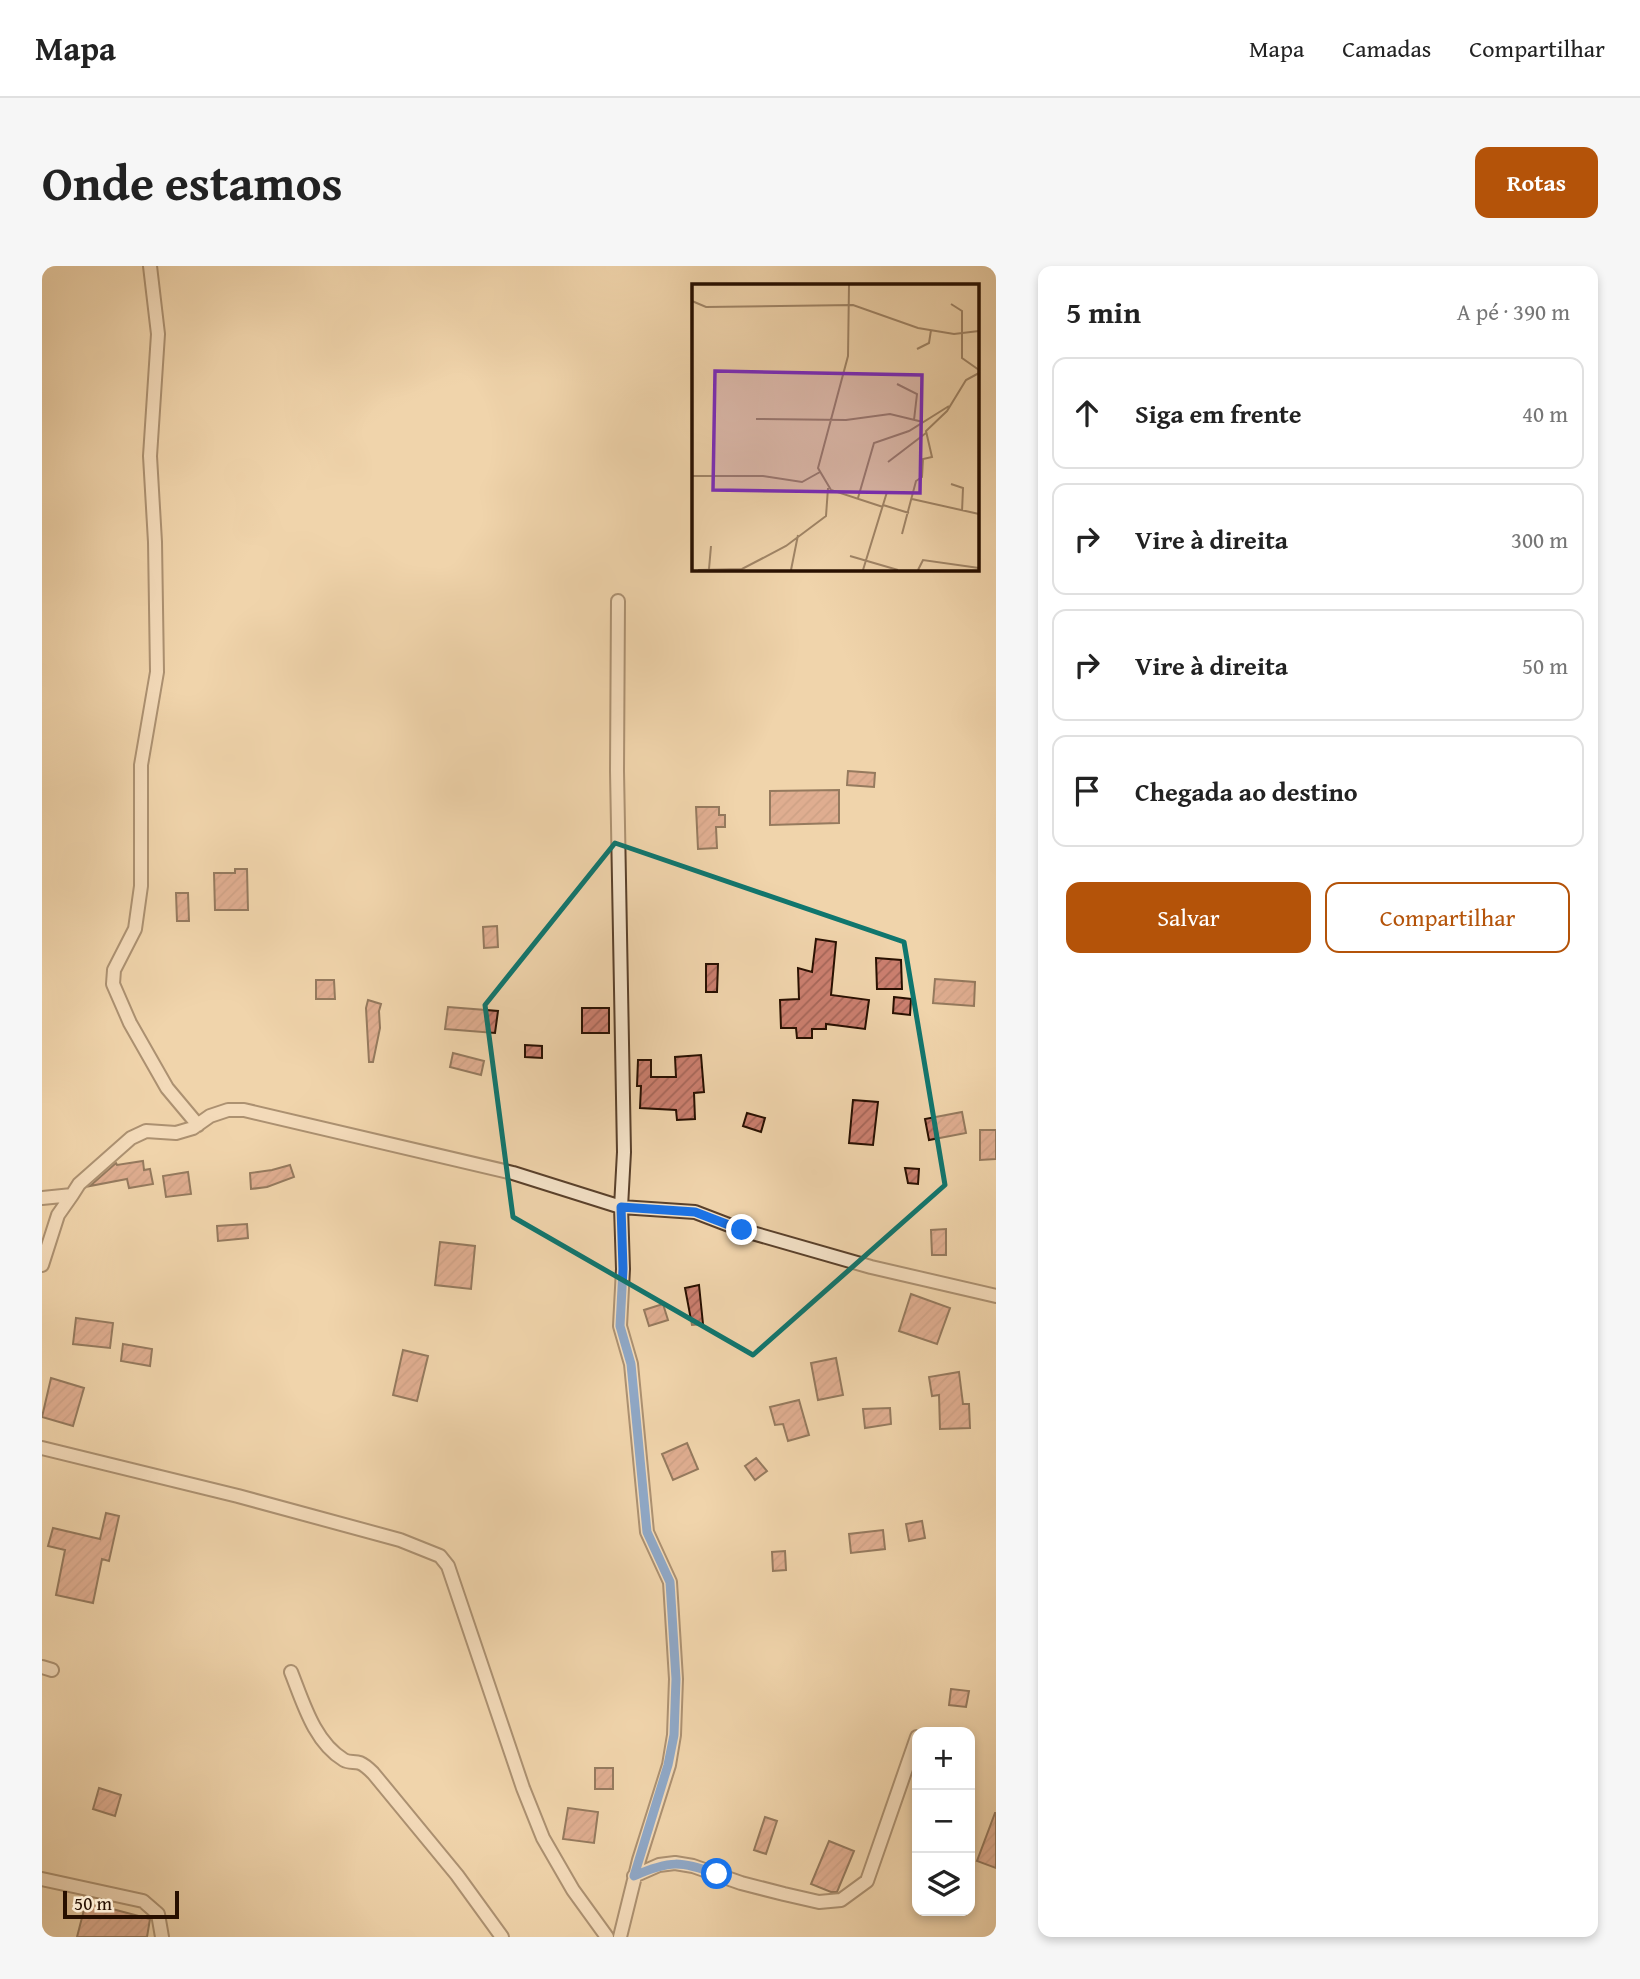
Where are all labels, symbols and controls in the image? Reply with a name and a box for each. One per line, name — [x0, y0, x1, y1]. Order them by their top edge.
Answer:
text: Mapa — [35, 24, 116, 72]
text: Mapa — [1249, 31, 1304, 66]
text: Camadas — [1342, 31, 1431, 66]
text: Compartilhar — [1469, 31, 1605, 66]
text: Onde estamos — [42, 146, 343, 218]
button: Rotas — [1475, 147, 1598, 218]
inset map — [692, 284, 978, 570]
text: 5 min — [1066, 290, 1141, 334]
text: A pé · 390 m — [1457, 295, 1570, 328]
icon: ahead — [1068, 394, 1106, 432]
text: Siga em frente — [1135, 394, 1302, 433]
text: 40 m — [1522, 397, 1568, 430]
icon: right — [1068, 520, 1106, 558]
text: Vire à direita — [1135, 520, 1288, 559]
text: 300 m — [1511, 523, 1568, 556]
icon: right — [1068, 646, 1106, 684]
text: Vire à direita — [1135, 646, 1288, 685]
text: 50 m — [1522, 649, 1568, 682]
icon: arrive — [1068, 772, 1106, 810]
text: Chegada ao destino — [1135, 772, 1358, 811]
button: Salvar — [1066, 882, 1311, 953]
button: Compartilhar — [1325, 882, 1570, 953]
route end — [726, 1214, 757, 1245]
map controls — [912, 1727, 975, 1916]
button: + — [912, 1727, 975, 1790]
button: − — [912, 1790, 975, 1853]
button: layers — [912, 1853, 975, 1916]
route start — [701, 1858, 732, 1889]
scale bar — [63, 1888, 178, 1920]
text: 50 m — [74, 1889, 112, 1917]

